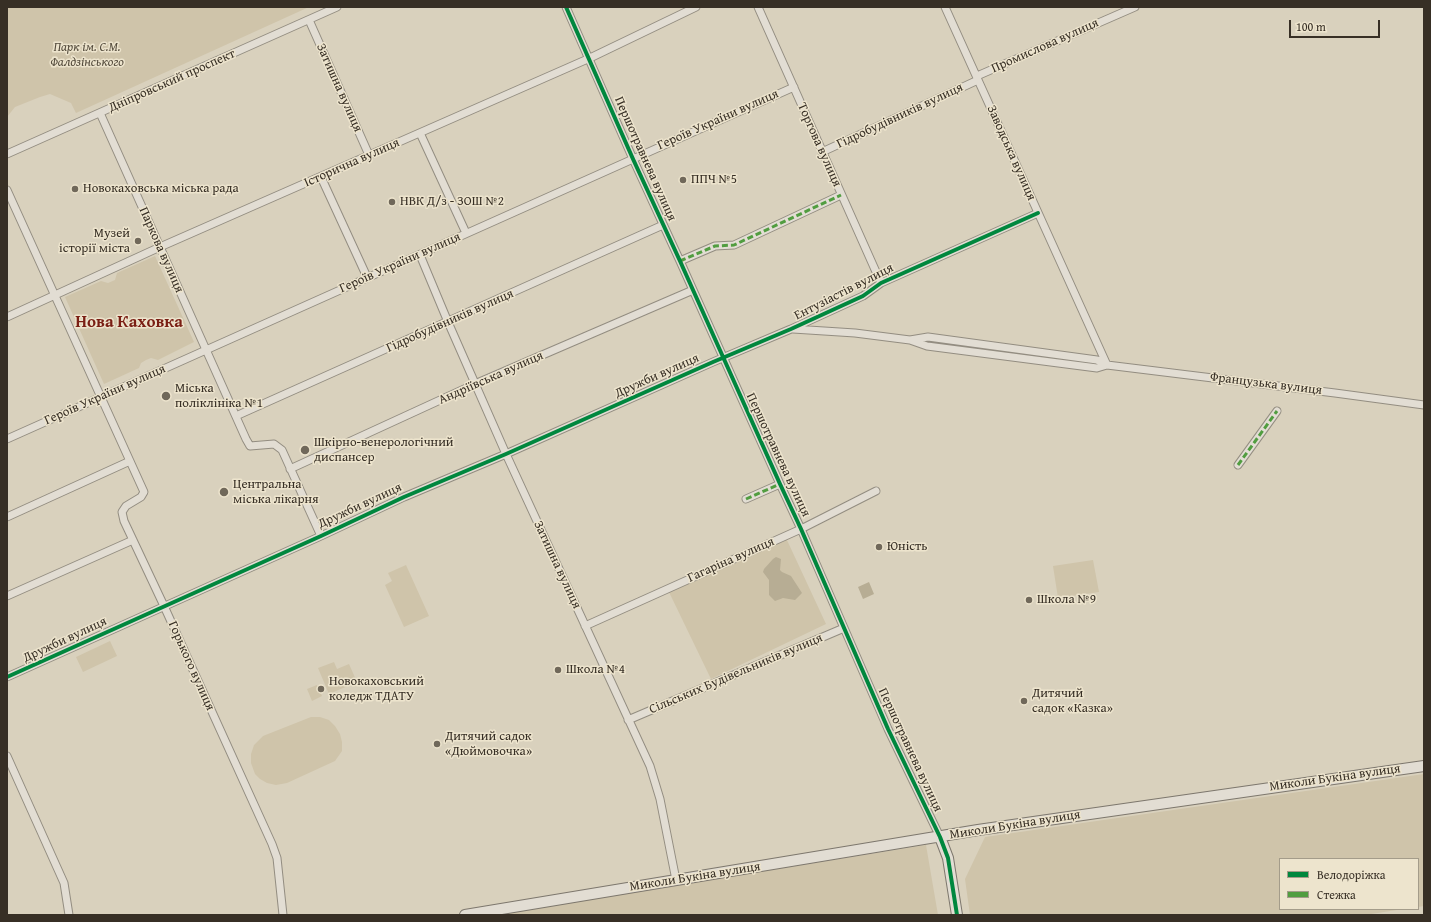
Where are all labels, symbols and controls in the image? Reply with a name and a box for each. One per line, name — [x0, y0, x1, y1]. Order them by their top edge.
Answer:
scale bar — [1291, 12, 1382, 38]
street label: Промислова вулиця — [989, 15, 1101, 77]
text: 100 m — [1296, 18, 1326, 35]
park label: Парк ім. С.М. Фалдзінського — [50, 40, 124, 71]
street label: Затишна вулиця — [313, 41, 365, 135]
street label: Дніпровський проспект — [106, 46, 238, 116]
street label: Гідробудівників вулиця — [834, 80, 966, 152]
street label: Героїв України вулиця — [655, 86, 781, 154]
street label: Першотравнева вулиця — [610, 94, 680, 224]
street label: Торгова вулиця — [794, 101, 844, 189]
street label: Заводська вулиця — [983, 103, 1039, 203]
street label: Історична вулиця — [302, 135, 402, 191]
place label: ППЧ №5 — [691, 172, 737, 188]
marker: ППЧ №5 — [678, 175, 688, 185]
place label: Новокаховська міська рада — [83, 181, 239, 197]
marker: Новокаховська міська рада — [70, 184, 80, 194]
place label: НВК Д/з - ЗОШ №2 — [400, 194, 504, 210]
marker: НВК Д/з - ЗОШ №2 — [387, 197, 397, 207]
street label: Паркова вулиця — [135, 205, 187, 295]
place label: Музей історії міста — [59, 226, 130, 257]
street label: Героїв України вулиця — [337, 229, 463, 297]
marker: Музей історії міста — [133, 236, 143, 246]
street label: Ентузіастів вулиця — [792, 260, 896, 324]
street label: Гідробудівників вулиця — [384, 286, 516, 356]
district label: Нова Каховка — [75, 313, 183, 333]
street label: Андріївська вулиця — [436, 348, 546, 408]
street label: Дружби вулиця — [612, 350, 702, 402]
street label: Героїв України вулиця — [42, 361, 168, 429]
street label: Французька вулиця — [1209, 369, 1323, 399]
place label: Міська поліклініка №1 — [175, 381, 263, 412]
marker: Міська поліклініка №1 — [160, 390, 172, 402]
street label: Першотравнева вулиця — [742, 391, 814, 519]
place label: Шкірно-венерологічний диспансер — [314, 435, 454, 466]
marker: Шкірно-венерологічний диспансер — [299, 444, 311, 456]
place label: Центральна міська лікарня — [233, 477, 319, 508]
street label: Дружби вулиця — [316, 480, 404, 532]
marker: Центральна міська лікарня — [218, 486, 230, 498]
street label: Затишна вулиця — [530, 519, 584, 611]
street label: Гагаріна вулиця — [685, 534, 777, 586]
place label: Юність — [887, 539, 927, 555]
marker: Юність — [874, 542, 884, 552]
place label: Школа №9 — [1037, 592, 1096, 608]
marker: Школа №9 — [1024, 595, 1034, 605]
street label: Дружби вулиця — [21, 614, 109, 666]
street label: Горького вулиця — [164, 619, 218, 713]
street label: Сільських Будівельників вулиця — [647, 630, 825, 718]
place label: Школа №4 — [566, 662, 625, 678]
marker: Школа №4 — [553, 665, 563, 675]
place label: Новокаховський коледж ТДАТУ — [329, 674, 424, 705]
marker: Новокаховський коледж ТДАТУ — [316, 684, 326, 694]
street label: Першотравнева вулиця — [874, 686, 946, 814]
place label: Дитячий садок «Казка» — [1032, 686, 1113, 717]
marker: Дитячий садок «Казка» — [1019, 696, 1029, 706]
place label: Дитячий садок «Дюймовочка» — [445, 729, 532, 760]
marker: Дитячий садок «Дюймовочка» — [432, 739, 442, 749]
street label: Миколи Букіна вулиця — [1269, 761, 1401, 795]
street label: Миколи Букіна вулиця — [949, 807, 1081, 843]
legend — [1279, 858, 1419, 910]
street label: Миколи Букіна вулиця — [629, 859, 761, 895]
text: Велодоріжка — [1317, 866, 1385, 883]
text: Стежка — [1317, 886, 1356, 903]

